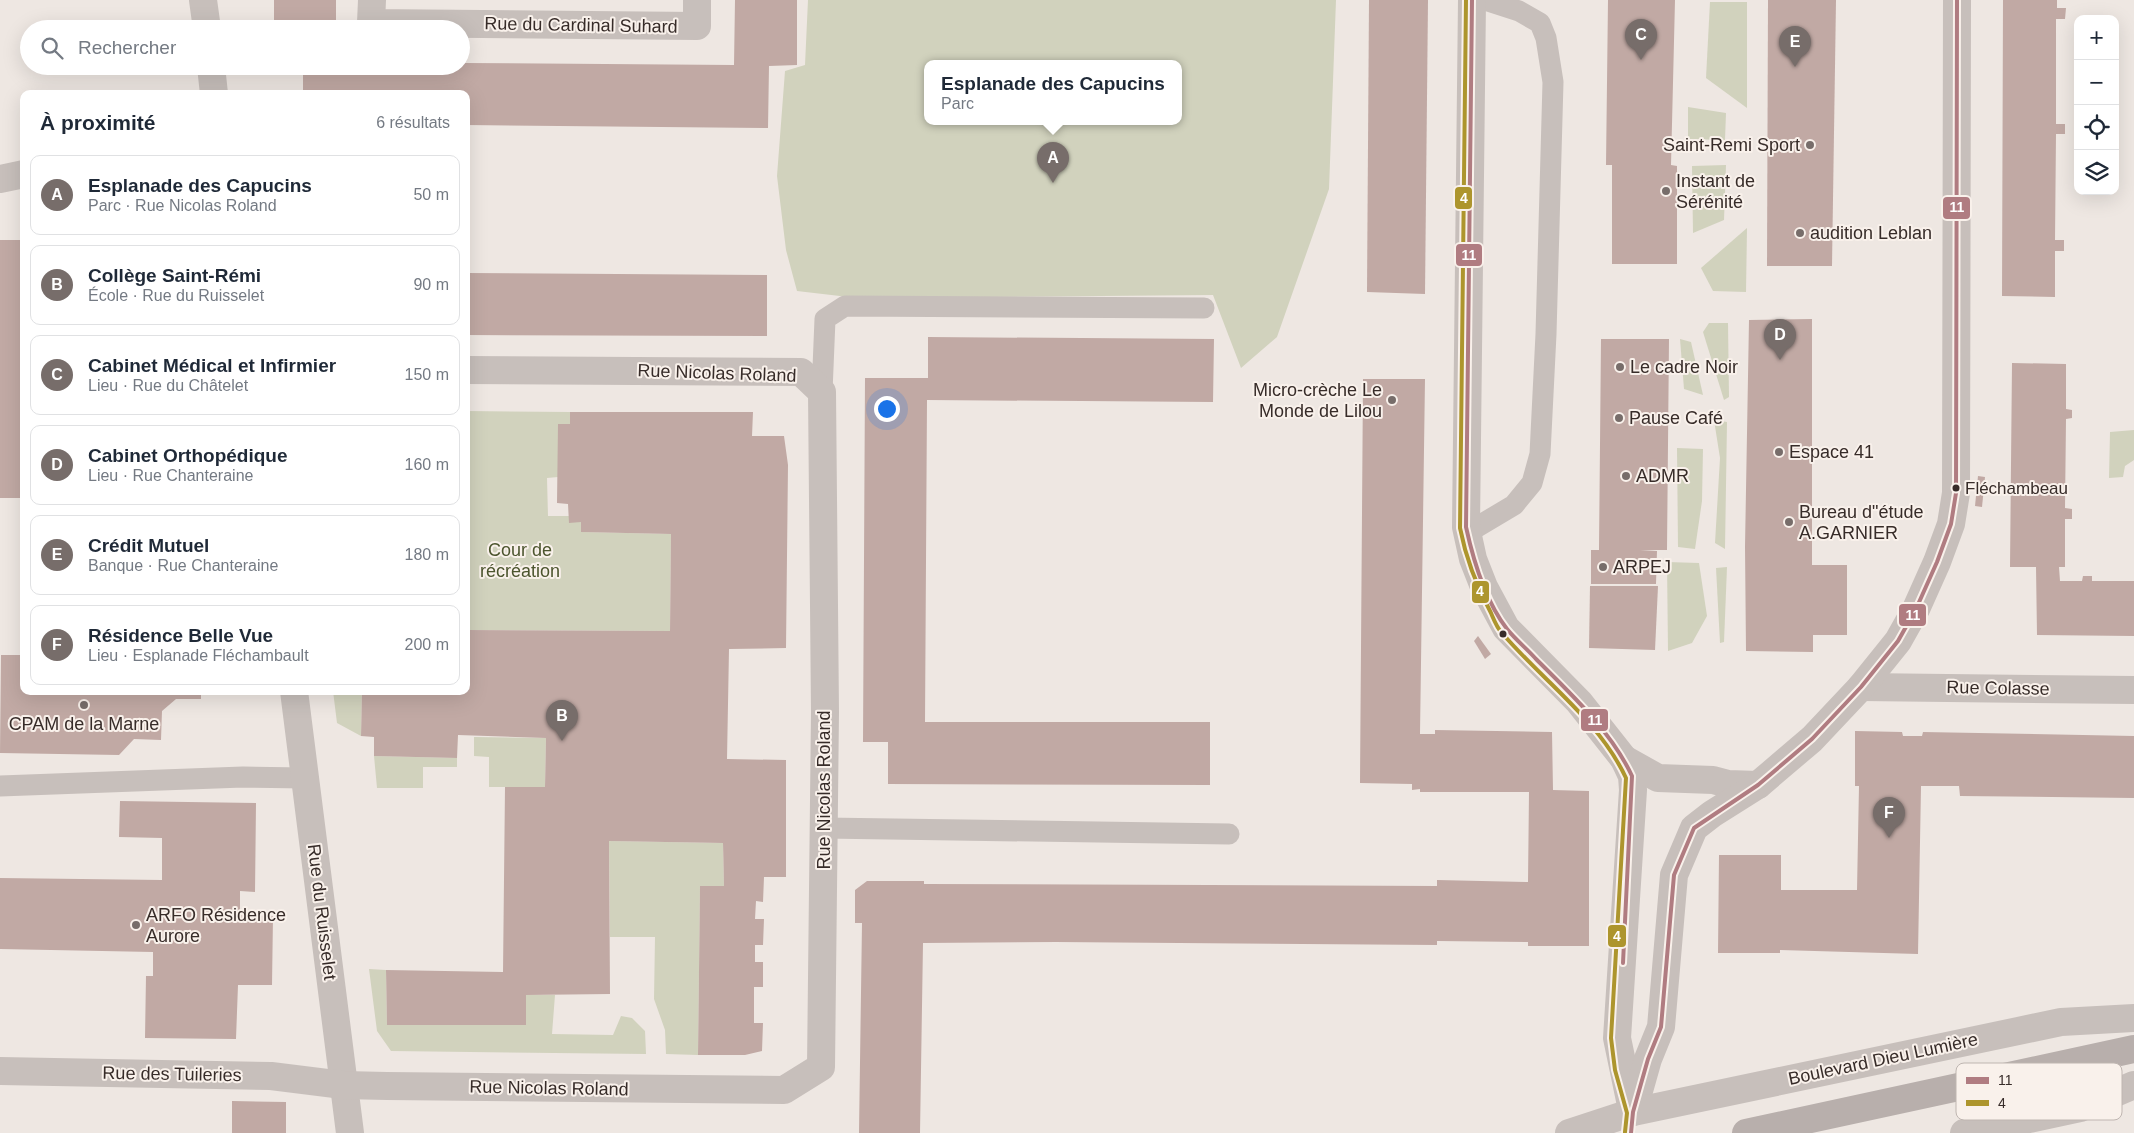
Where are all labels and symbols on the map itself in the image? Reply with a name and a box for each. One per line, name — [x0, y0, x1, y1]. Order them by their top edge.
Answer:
street label: Rue du Cardinal Suhard — [484, 13, 678, 37]
pin: C — [1625, 19, 1657, 60]
pin: E — [1779, 26, 1811, 67]
place label: Saint-Remi Sport — [1663, 135, 1800, 155]
marker: Saint-Remi Sport — [1804, 139, 1816, 151]
pin: A — [1037, 142, 1069, 183]
place label: Instant de Sérénité — [1676, 171, 1755, 212]
marker: Instant de Sérénité — [1660, 185, 1672, 197]
line badge: 4 — [1454, 186, 1473, 210]
text: 4 — [1460, 190, 1468, 206]
line badge: 11 — [1942, 196, 1971, 220]
text: 11 — [1950, 199, 1965, 215]
place label: audition Leblan — [1810, 223, 1932, 243]
marker: audition Leblan — [1794, 227, 1806, 239]
line badge: 11 — [1455, 243, 1483, 267]
text: 11 — [1462, 247, 1477, 263]
pin: D — [1764, 319, 1796, 360]
place label: Le cadre Noir — [1630, 357, 1738, 377]
street label: Rue Nicolas Roland — [637, 360, 797, 386]
marker: Le cadre Noir — [1614, 361, 1626, 373]
place label: Micro-crèche Le Monde de Lilou — [1253, 380, 1382, 421]
marker: Micro-crèche Le Monde de Lilou — [1386, 394, 1398, 406]
your location — [874, 396, 900, 422]
place label: Pause Café — [1629, 408, 1723, 428]
marker: Pause Café — [1613, 412, 1625, 424]
place label: Espace 41 — [1789, 442, 1874, 462]
marker: Espace 41 — [1773, 446, 1785, 458]
place label: ADMR — [1636, 466, 1689, 486]
marker: ADMR — [1620, 470, 1632, 482]
place label: Fléchambeau — [1965, 479, 2068, 498]
marker: Fléchambeau — [1951, 483, 1961, 493]
place label: Bureau d"étude A.GARNIER — [1799, 502, 1924, 543]
marker: Bureau d"étude A.GARNIER — [1783, 516, 1795, 528]
park label: Cour de récréation — [480, 540, 560, 581]
place label: ARPEJ — [1613, 557, 1671, 577]
marker: ARPEJ — [1597, 561, 1609, 573]
line badge: 4 — [1471, 580, 1490, 604]
text: 4 — [1476, 583, 1484, 599]
line badge: 11 — [1898, 603, 1927, 627]
text: 11 — [1906, 607, 1921, 623]
unlabelled marker — [1498, 629, 1508, 639]
street label: Rue Colasse — [1946, 677, 2050, 699]
marker: CPAM de la Marne — [78, 699, 90, 711]
pin: B — [546, 700, 578, 741]
line badge: 11 — [1580, 708, 1609, 732]
street label: Rue Nicolas Roland — [814, 710, 834, 870]
text: 11 — [1588, 712, 1603, 728]
place label: CPAM de la Marne — [9, 714, 159, 734]
pin: F — [1873, 797, 1905, 838]
street label: Rue du Ruisselet — [304, 843, 340, 981]
place label: ARFO Résidence Aurore — [146, 905, 286, 946]
marker: ARFO Résidence Aurore — [130, 919, 142, 931]
line badge: 4 — [1607, 924, 1627, 948]
text: 4 — [1613, 928, 1621, 944]
street label: Boulevard Dieu Lumière — [1786, 1029, 1980, 1089]
street label: Rue des Tuileries — [102, 1063, 242, 1085]
legend — [1956, 1063, 2122, 1120]
text: 11 — [1998, 1072, 2013, 1088]
street label: Rue Nicolas Roland — [469, 1077, 629, 1099]
text: 4 — [1998, 1095, 2006, 1111]

